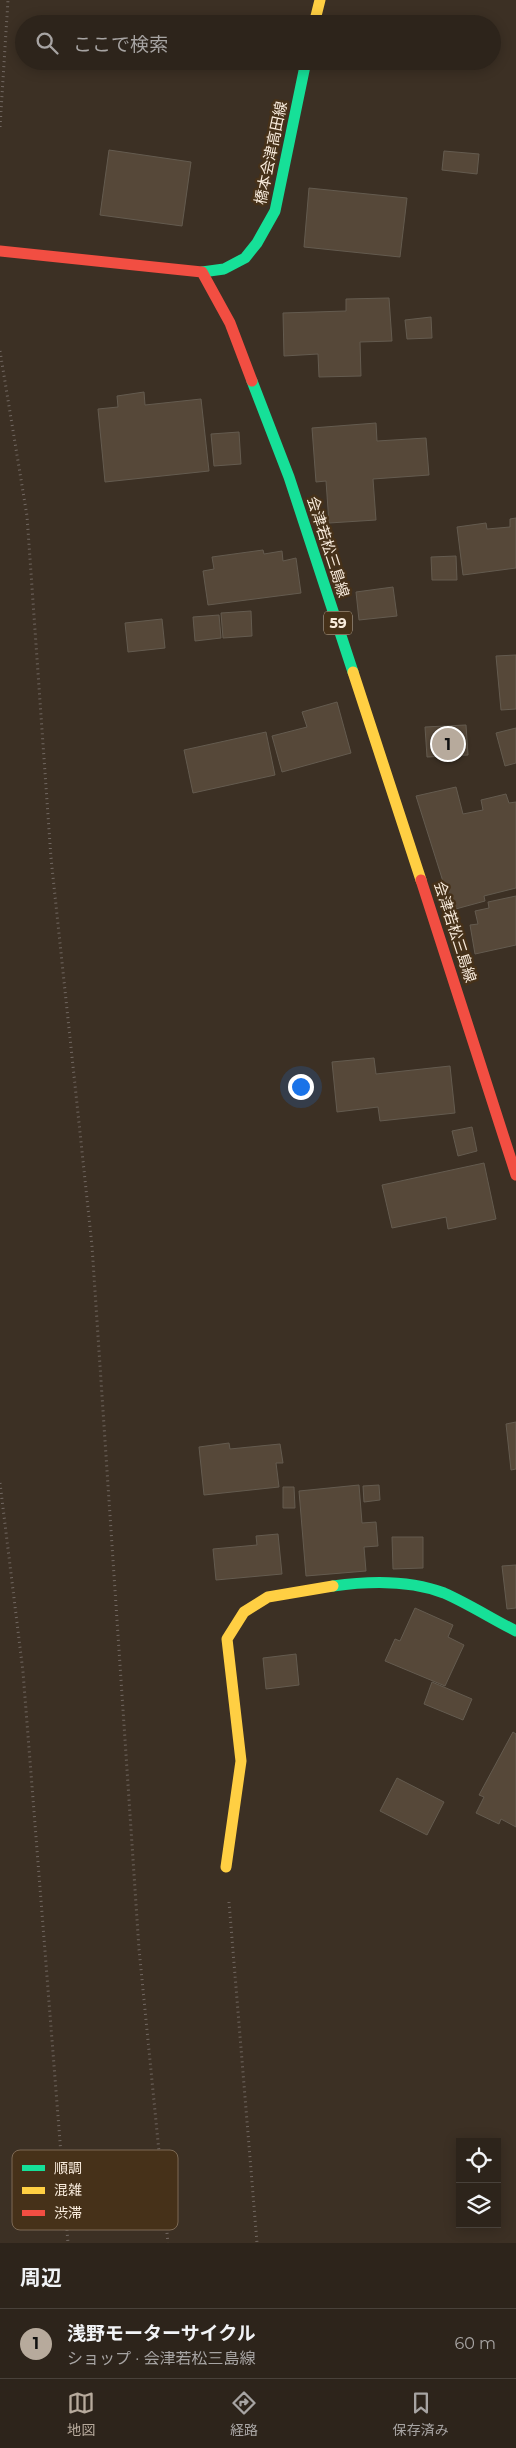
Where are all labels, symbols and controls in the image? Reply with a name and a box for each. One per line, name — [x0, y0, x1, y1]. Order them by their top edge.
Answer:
search box — [15, 15, 501, 70]
icon: search — [33, 29, 61, 57]
text: ここで検索 — [73, 33, 168, 56]
street label: 橋本会津高田線 — [250, 100, 291, 206]
street label: 会津若松三島線 — [303, 494, 354, 600]
road number: 59 — [324, 612, 352, 634]
pin: 1 — [432, 725, 464, 763]
street label: 会津若松三島線 — [430, 879, 481, 985]
your location — [288, 1074, 314, 1100]
map controls — [456, 2138, 501, 2228]
button: locate — [456, 2138, 501, 2183]
legend — [12, 2150, 178, 2230]
text: 順調 — [54, 2159, 82, 2177]
text: 混雑 — [54, 2181, 82, 2199]
button: layers — [456, 2183, 501, 2228]
text: 渋滞 — [54, 2204, 82, 2222]
text: 周辺 — [20, 2265, 62, 2290]
text: 浅野モーターサイクル — [67, 2322, 256, 2345]
text: 1 — [33, 2334, 39, 2353]
text: 60 m — [454, 2334, 496, 2353]
text: ショップ · 会津若松三島線 — [67, 2349, 255, 2368]
tab: 地図 — [67, 2389, 95, 2439]
tab: 経路 — [230, 2389, 258, 2439]
tab: 保存済み — [393, 2389, 449, 2439]

